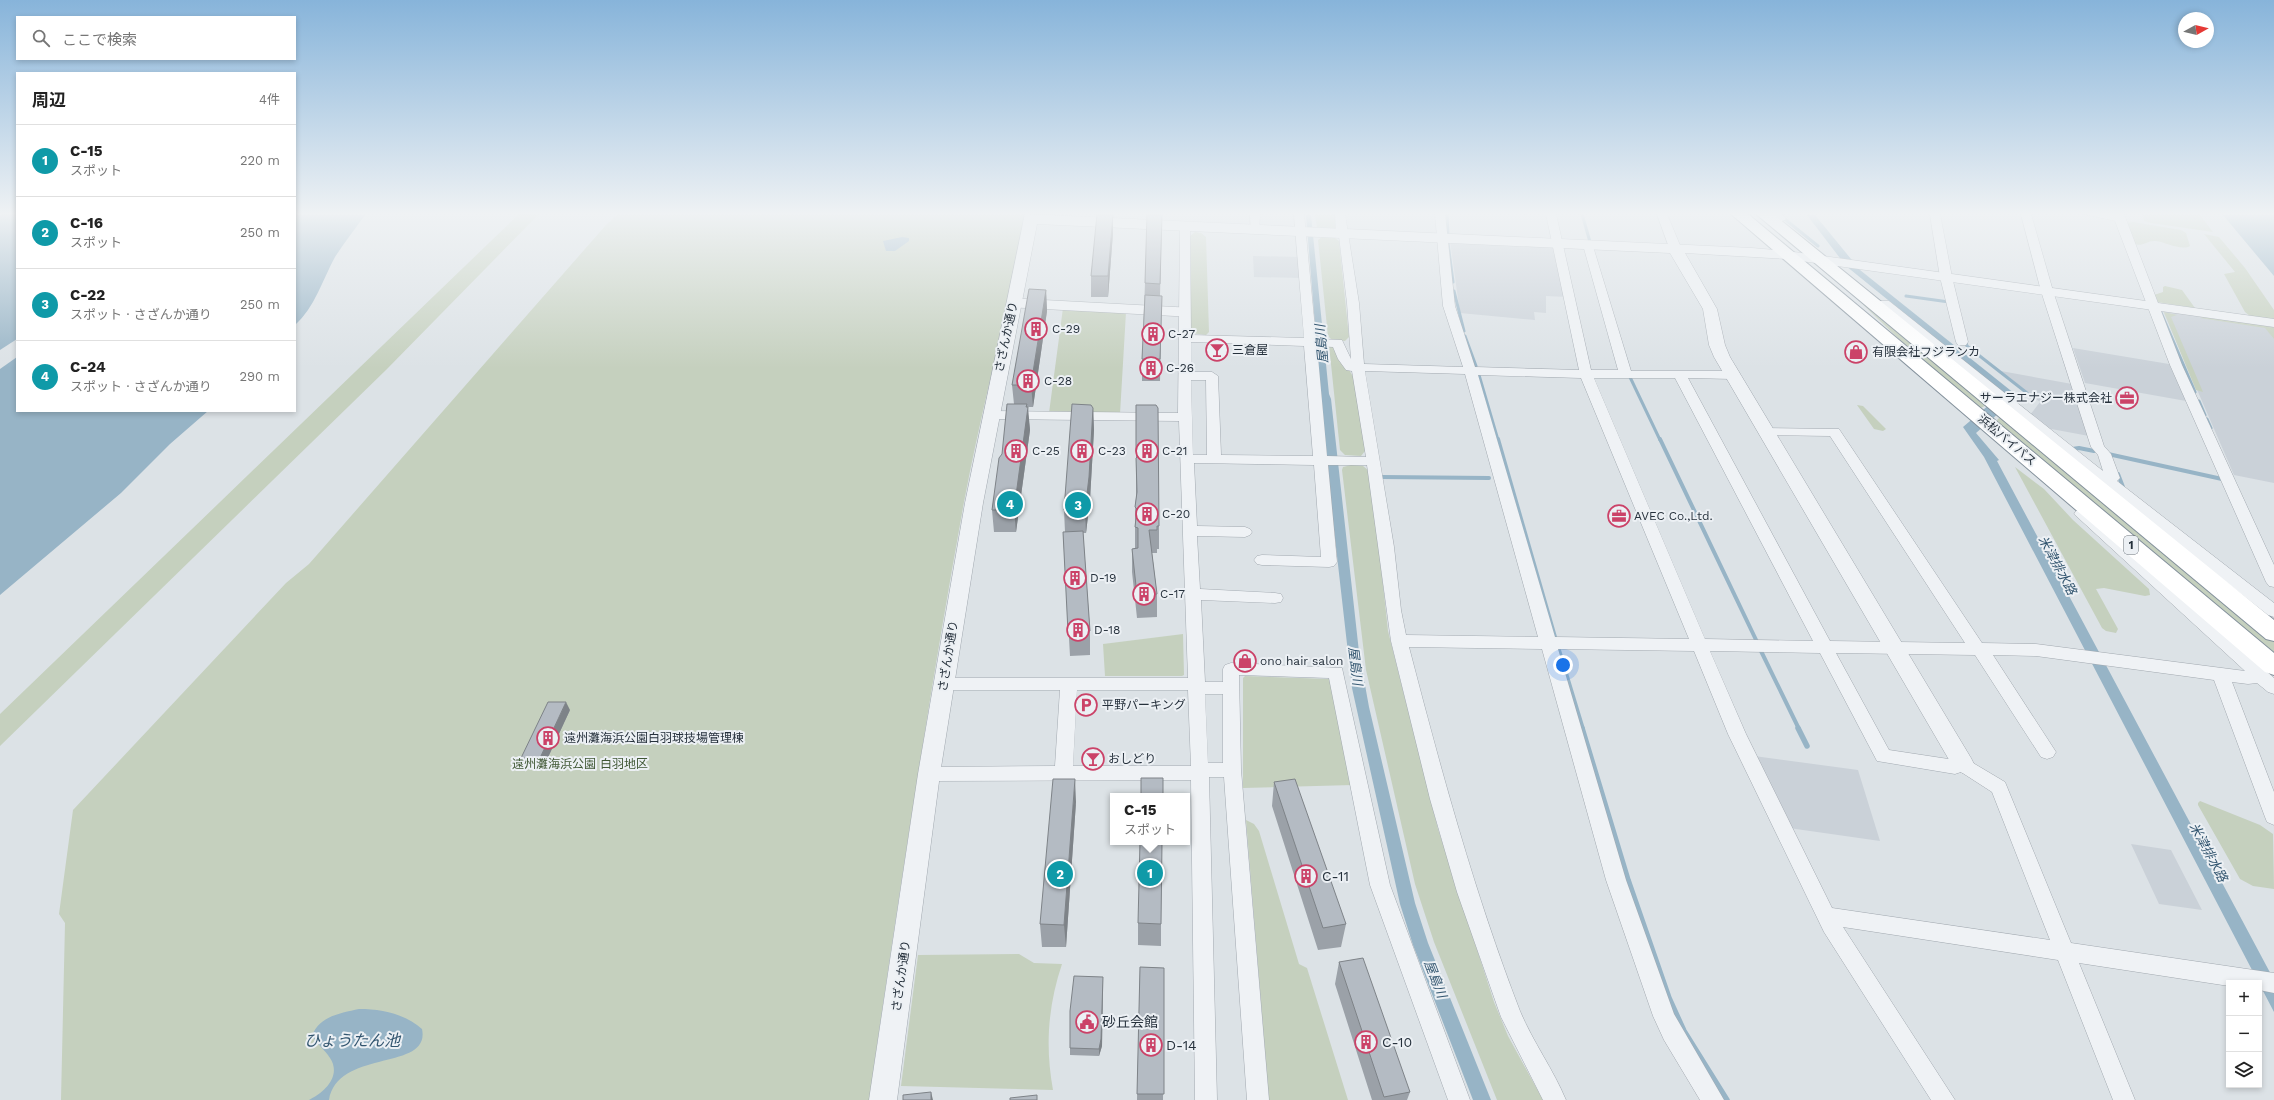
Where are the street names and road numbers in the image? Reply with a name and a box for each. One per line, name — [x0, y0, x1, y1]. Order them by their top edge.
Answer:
street label: さざんか通り — [992, 300, 1020, 374]
street label: 浜松バイパス — [1975, 412, 2039, 468]
road number: 1 — [2124, 536, 2138, 554]
street label: さざんか通り — [935, 619, 961, 693]
street label: さざんか通り — [889, 939, 913, 1013]

